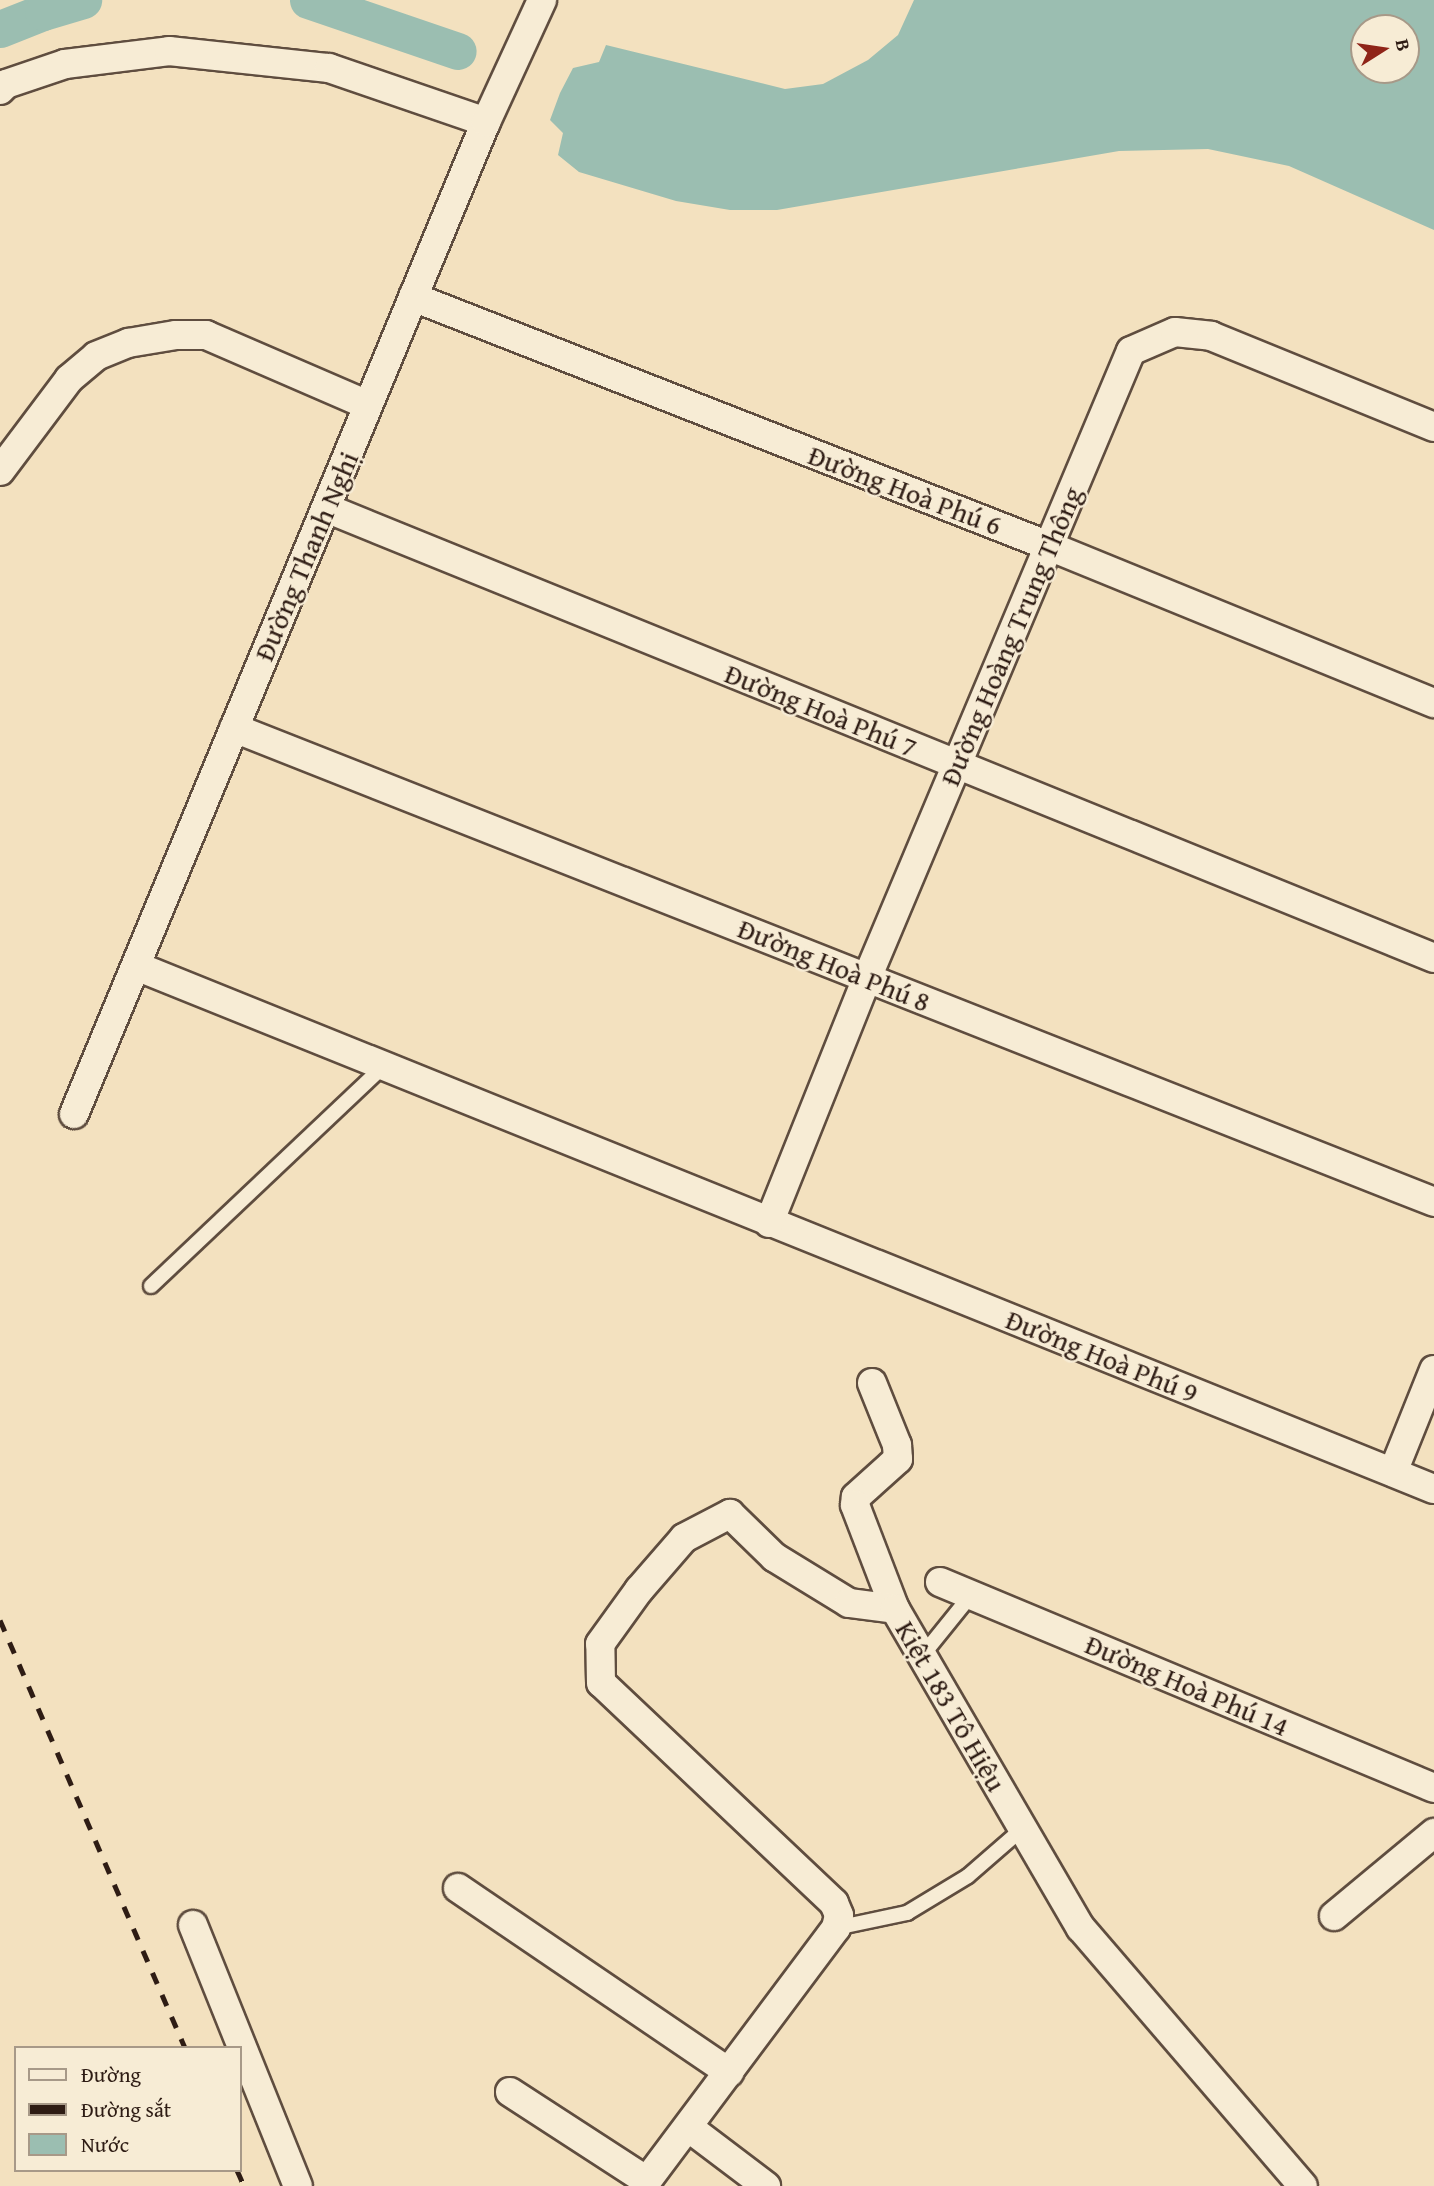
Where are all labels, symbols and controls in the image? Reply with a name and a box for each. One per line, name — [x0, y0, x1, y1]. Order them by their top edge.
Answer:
north arrow — [1350, 14, 1420, 84]
text: B — [1389, 36, 1419, 54]
street label: Đường Hoà Phú 6 — [804, 438, 1006, 542]
street label: Đường Thanh Nghị — [247, 446, 365, 666]
street label: Đường Hoàng Trung Thông — [933, 481, 1089, 791]
street label: Đường Hoà Phú 7 — [720, 656, 922, 764]
street label: Đường Hoà Phú 8 — [733, 911, 935, 1019]
street label: Đường Hoà Phú 9 — [1001, 1302, 1203, 1410]
street label: Kiệt 183 Tô Hiệu — [889, 1615, 1013, 1797]
street label: Đường Hoà Phú 14 — [1080, 1627, 1294, 1743]
legend — [14, 2046, 242, 2172]
text: Đường — [81, 2059, 141, 2090]
text: Đường sắt — [81, 2094, 171, 2125]
text: Nước — [81, 2129, 129, 2160]

